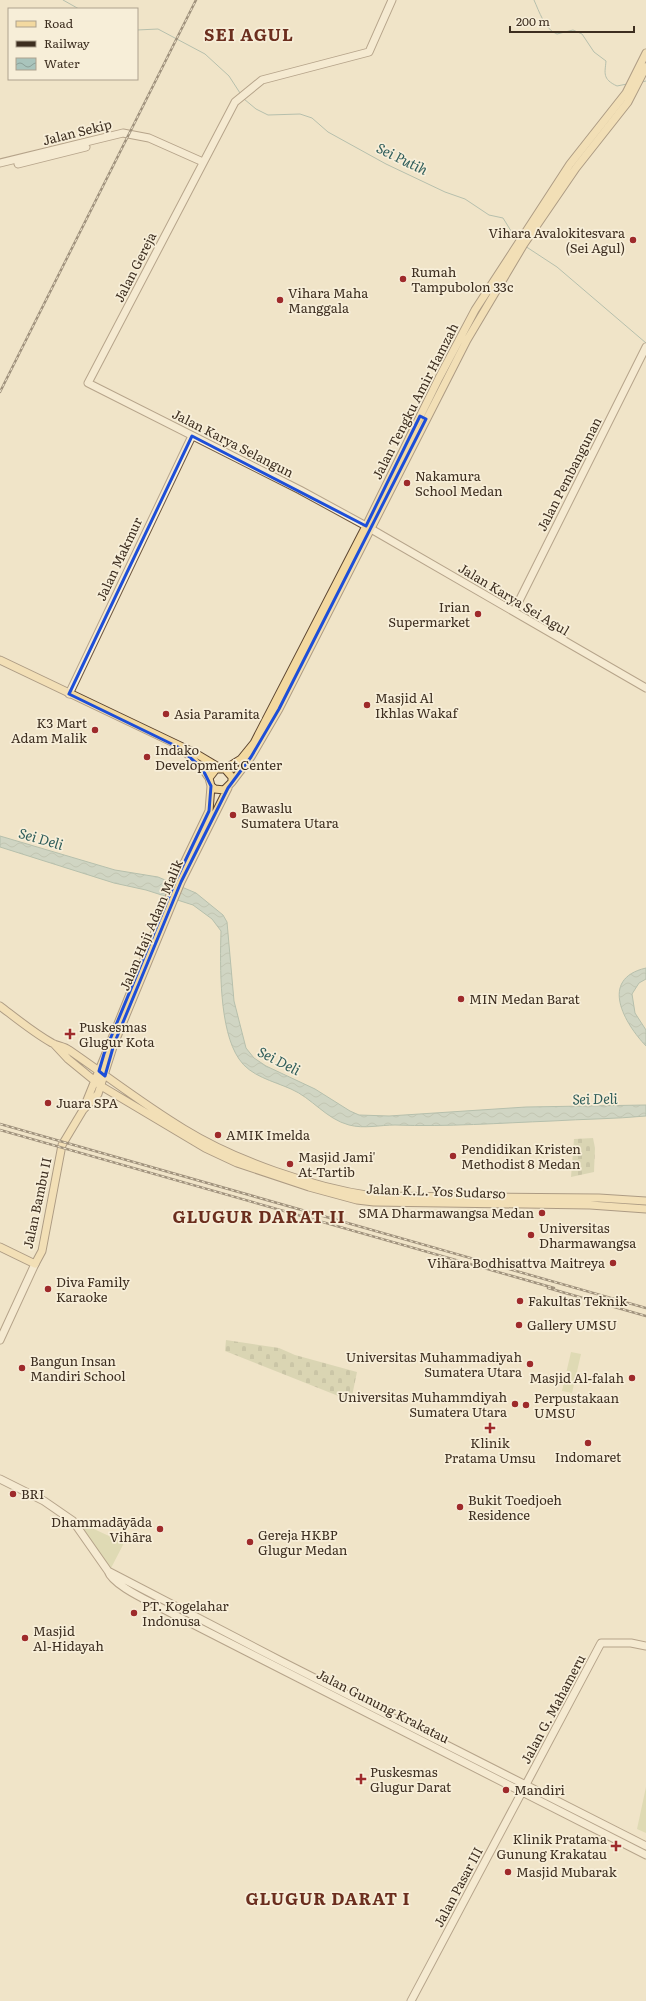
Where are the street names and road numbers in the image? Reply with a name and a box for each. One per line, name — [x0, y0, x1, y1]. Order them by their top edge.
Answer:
street label: Jalan Sekip — [40, 114, 114, 149]
street label: Jalan Gereja — [109, 229, 160, 305]
street label: Jalan Tengku Amir Hamzah — [367, 319, 462, 482]
street label: Jalan Karya Selangun — [169, 404, 298, 482]
street label: Jalan Pembangunan — [532, 413, 606, 534]
street label: Jalan Makmur — [91, 513, 147, 604]
street label: Jalan Karya Sei Agul — [455, 558, 574, 640]
street label: Jalan Haji Adam Malik — [114, 855, 187, 993]
street label: Jalan Bambu II — [18, 1155, 55, 1250]
street label: Jalan K.L. Yos Sudarso — [366, 1179, 507, 1202]
street label: Jalan G. Mahameru — [516, 1651, 590, 1767]
street label: Jalan Gunung Krakatau — [314, 1664, 453, 1747]
street label: Jalan Pasar III — [428, 1843, 487, 1930]

